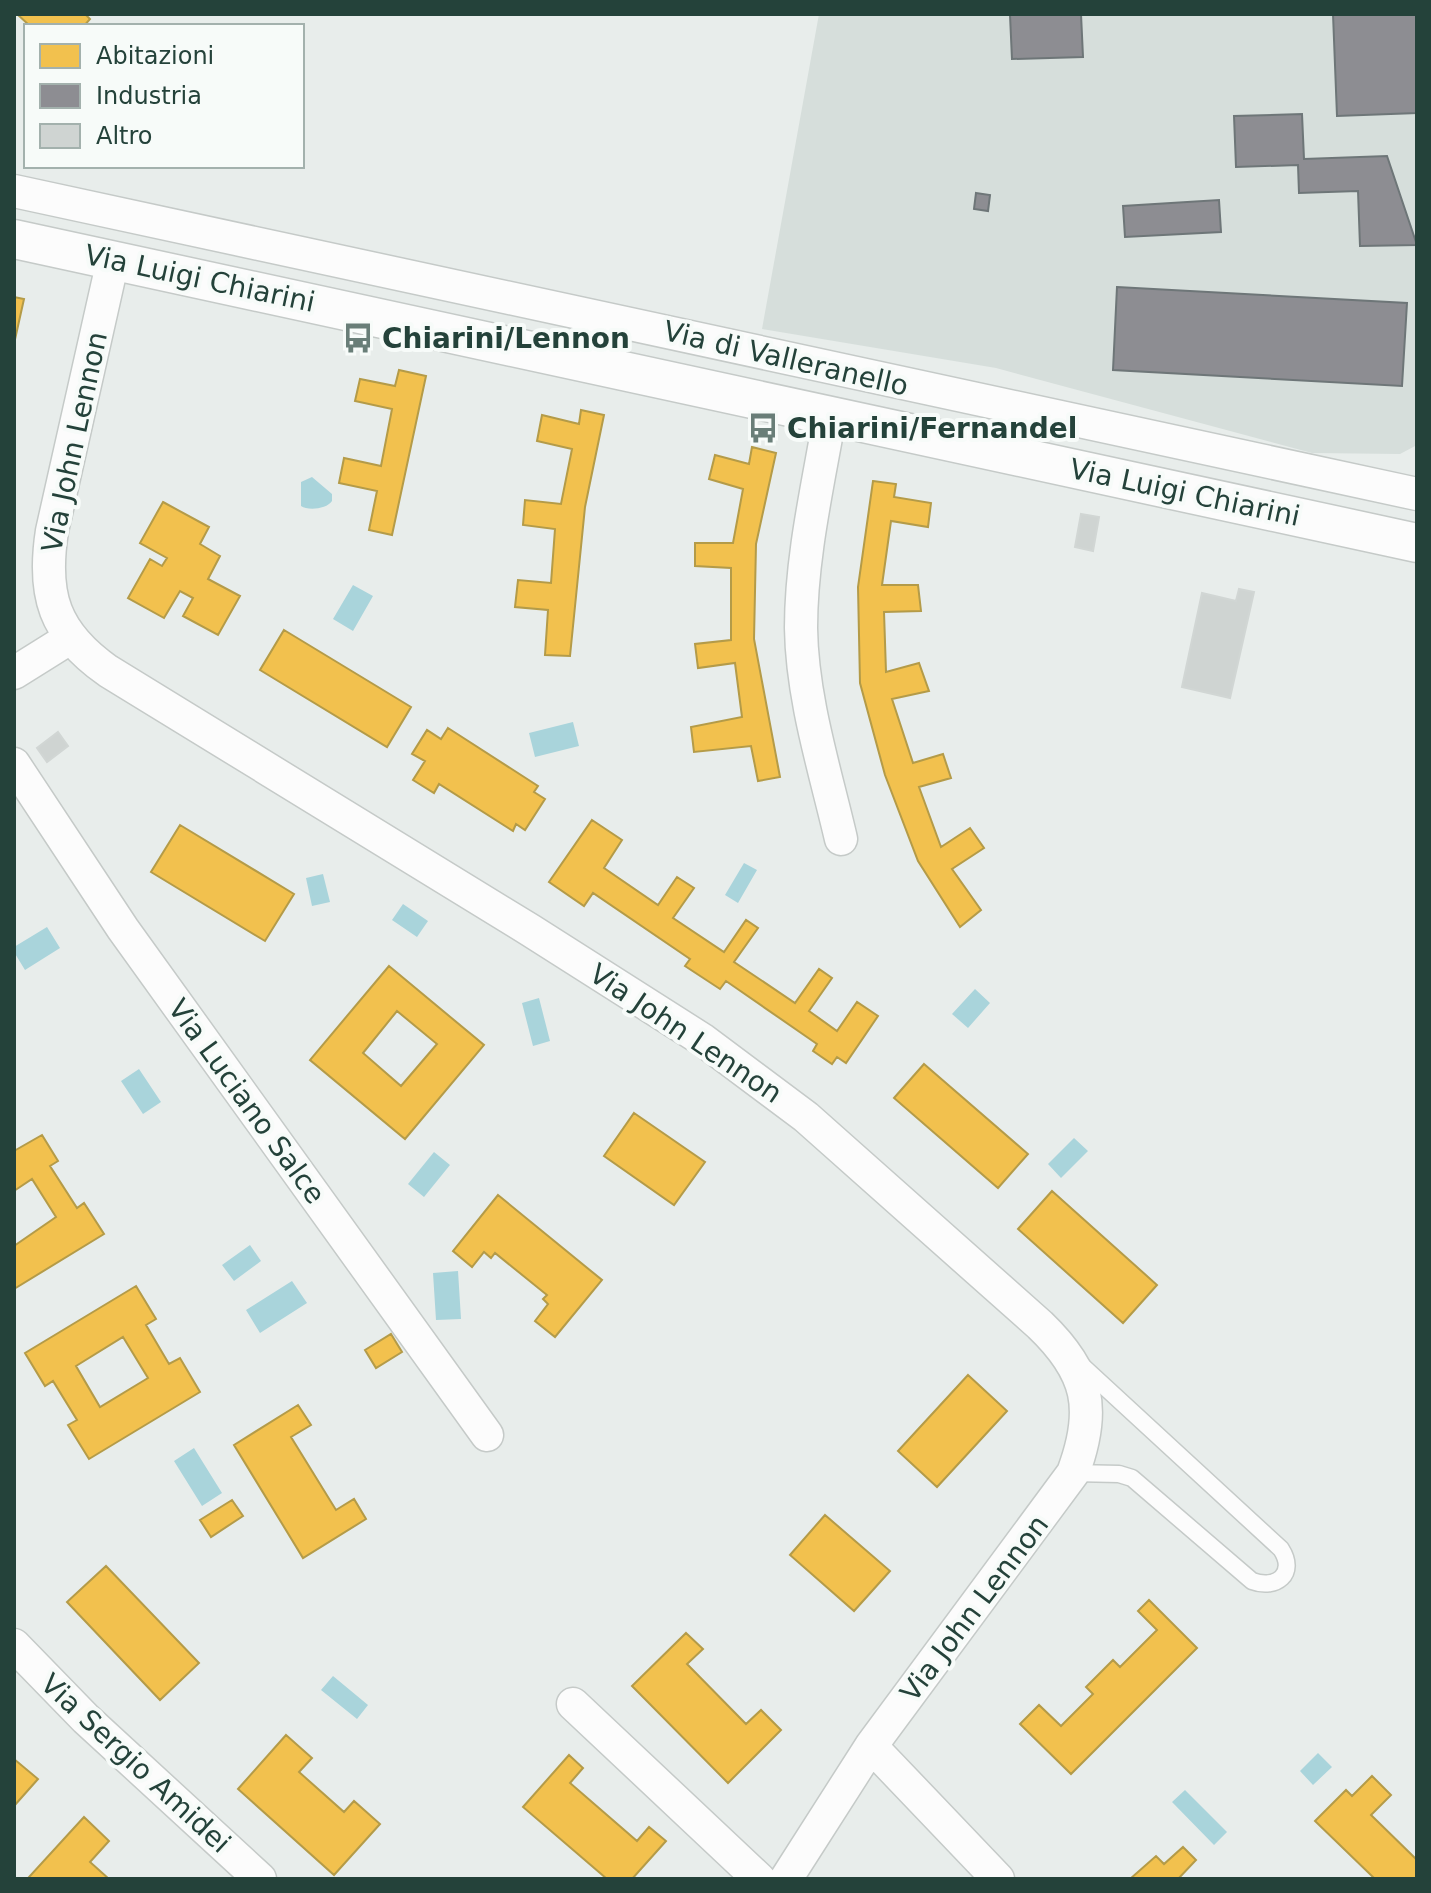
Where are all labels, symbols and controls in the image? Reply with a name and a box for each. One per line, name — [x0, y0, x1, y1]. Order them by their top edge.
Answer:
legend — [24, 24, 304, 168]
text: Abitazioni — [96, 42, 214, 70]
text: Industria — [96, 82, 202, 110]
text: Altro — [96, 122, 153, 150]
street label: Via Luigi Chiarini — [82, 238, 318, 319]
street label: Via di Valleranello — [660, 314, 911, 403]
bus stop icon: Chiarini/Lennon — [341, 321, 375, 355]
place label: Chiarini/Lennon — [382, 322, 630, 355]
street label: Via John Lennon — [35, 329, 114, 556]
bus stop icon: Chiarini/Fernandel — [746, 411, 780, 445]
place label: Chiarini/Fernandel — [787, 412, 1077, 445]
street label: Via Luigi Chiarini — [1067, 452, 1303, 533]
street label: Via John Lennon — [583, 957, 788, 1110]
street label: Via Luciano Salce — [161, 993, 332, 1210]
street label: Via John Lennon — [894, 1509, 1055, 1708]
street label: Via Sergio Amidei — [34, 1667, 237, 1860]

